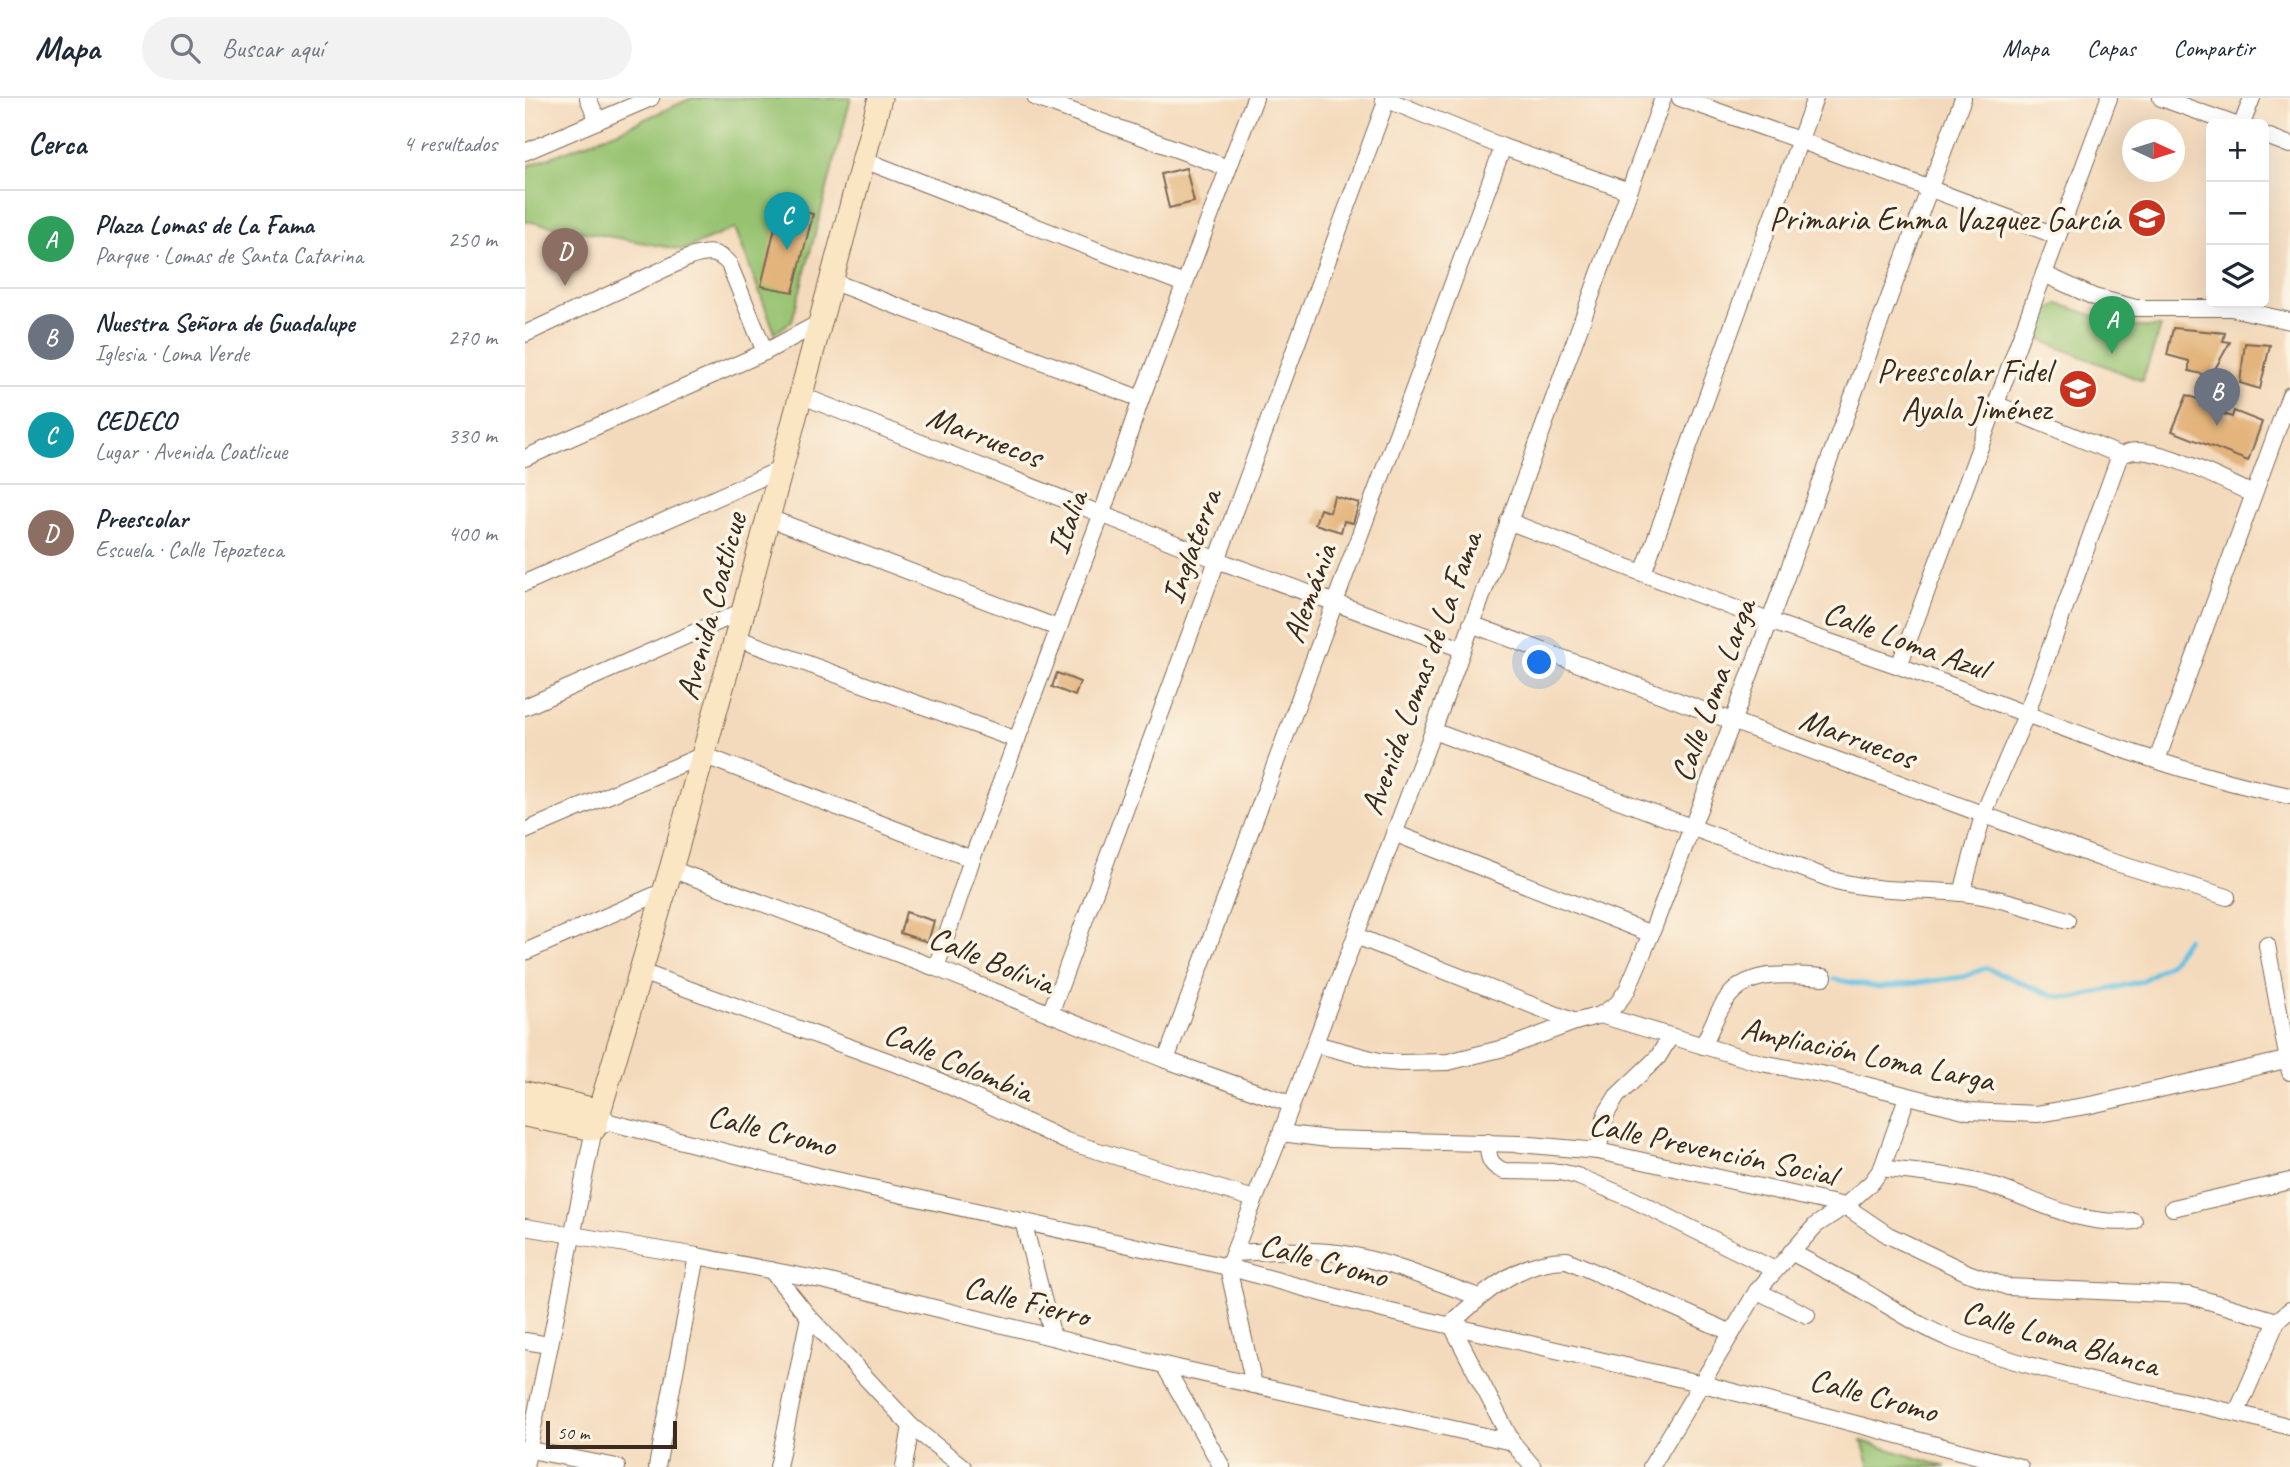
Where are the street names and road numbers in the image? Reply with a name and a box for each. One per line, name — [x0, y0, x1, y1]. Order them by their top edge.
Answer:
street label: Marruecos — [921, 395, 1051, 478]
street label: Inglaterra — [1151, 481, 1232, 609]
street label: Italia — [1036, 483, 1098, 560]
street label: Avenida Coatlicue — [666, 506, 757, 704]
street label: Avenida Lomas de La Fama — [1350, 524, 1492, 821]
street label: Alemánia — [1272, 537, 1347, 648]
street label: Calle Loma Larga — [1661, 591, 1766, 787]
street label: Calle Loma Azul — [1818, 591, 1999, 691]
street label: Marruecos — [1794, 698, 1924, 779]
street label: Calle Bolivia — [923, 916, 1063, 1005]
street label: Ampliación Loma Larga — [1737, 1007, 2001, 1102]
street label: Calle Colombia — [878, 1012, 1041, 1113]
street label: Calle Cromo — [704, 1094, 842, 1167]
street label: Calle Prevención Social — [1585, 1102, 1845, 1197]
street label: Calle Cromo — [1255, 1223, 1394, 1298]
street label: Calle Fierro — [960, 1265, 1097, 1338]
street label: Calle Loma Blanca — [1957, 1290, 2166, 1387]
street label: Calle Cromo — [1805, 1358, 1944, 1433]

